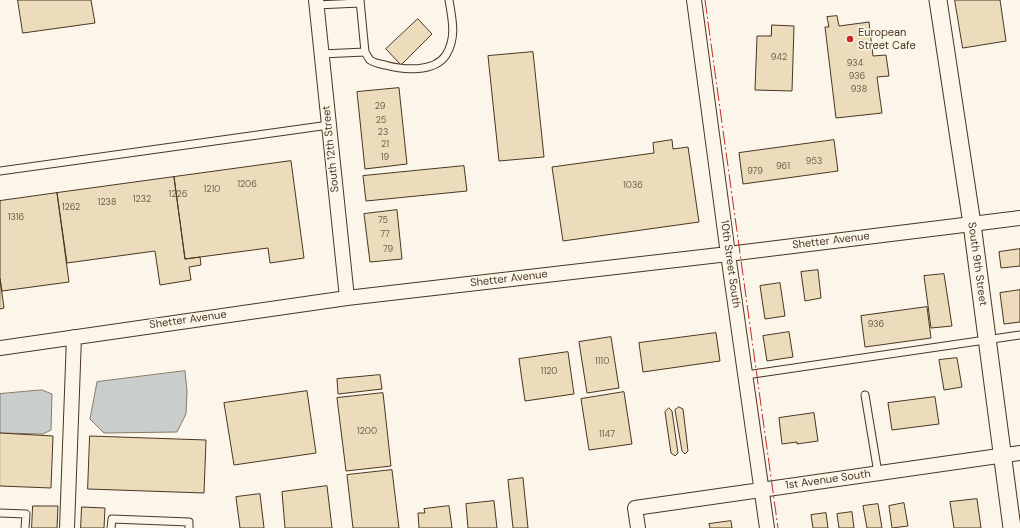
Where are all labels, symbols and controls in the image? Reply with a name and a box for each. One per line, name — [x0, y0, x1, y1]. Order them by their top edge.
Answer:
place label: European Street Cafe — [858, 26, 916, 52]
marker: European Street Cafe — [845, 34, 855, 44]
house number: 942 — [771, 53, 787, 63]
house number: 934 — [847, 59, 863, 69]
house number: 936 — [849, 72, 865, 82]
house number: 938 — [851, 85, 867, 95]
house number: 29 — [375, 102, 385, 112]
street label: South 12th Street — [320, 105, 342, 193]
house number: 25 — [376, 116, 386, 126]
house number: 23 — [378, 128, 388, 138]
house number: 21 — [381, 140, 389, 150]
house number: 19 — [381, 153, 389, 163]
house number: 953 — [806, 157, 822, 167]
house number: 961 — [776, 162, 790, 172]
house number: 979 — [747, 167, 763, 177]
house number: 1206 — [237, 180, 257, 190]
house number: 1036 — [623, 181, 643, 191]
house number: 1210 — [204, 185, 220, 195]
house number: 1226 — [169, 190, 187, 200]
house number: 1232 — [133, 195, 151, 205]
house number: 1238 — [98, 198, 116, 208]
house number: 1262 — [62, 203, 80, 213]
house number: 1316 — [8, 213, 24, 223]
house number: 75 — [378, 216, 388, 226]
street label: 10th Street South — [717, 219, 743, 309]
street label: South 9th Street — [965, 221, 989, 307]
house number: 77 — [380, 230, 390, 240]
street label: Shetter Avenue — [792, 230, 870, 252]
house number: 79 — [383, 245, 393, 255]
street label: Shetter Avenue — [470, 268, 548, 290]
street label: Shetter Avenue — [149, 308, 227, 332]
house number: 936 — [868, 320, 884, 330]
house number: 1110 — [595, 357, 609, 367]
house number: 1120 — [541, 367, 557, 377]
house number: 1200 — [357, 427, 377, 437]
house number: 1147 — [599, 430, 615, 440]
street label: 1st Avenue South — [784, 467, 872, 493]

